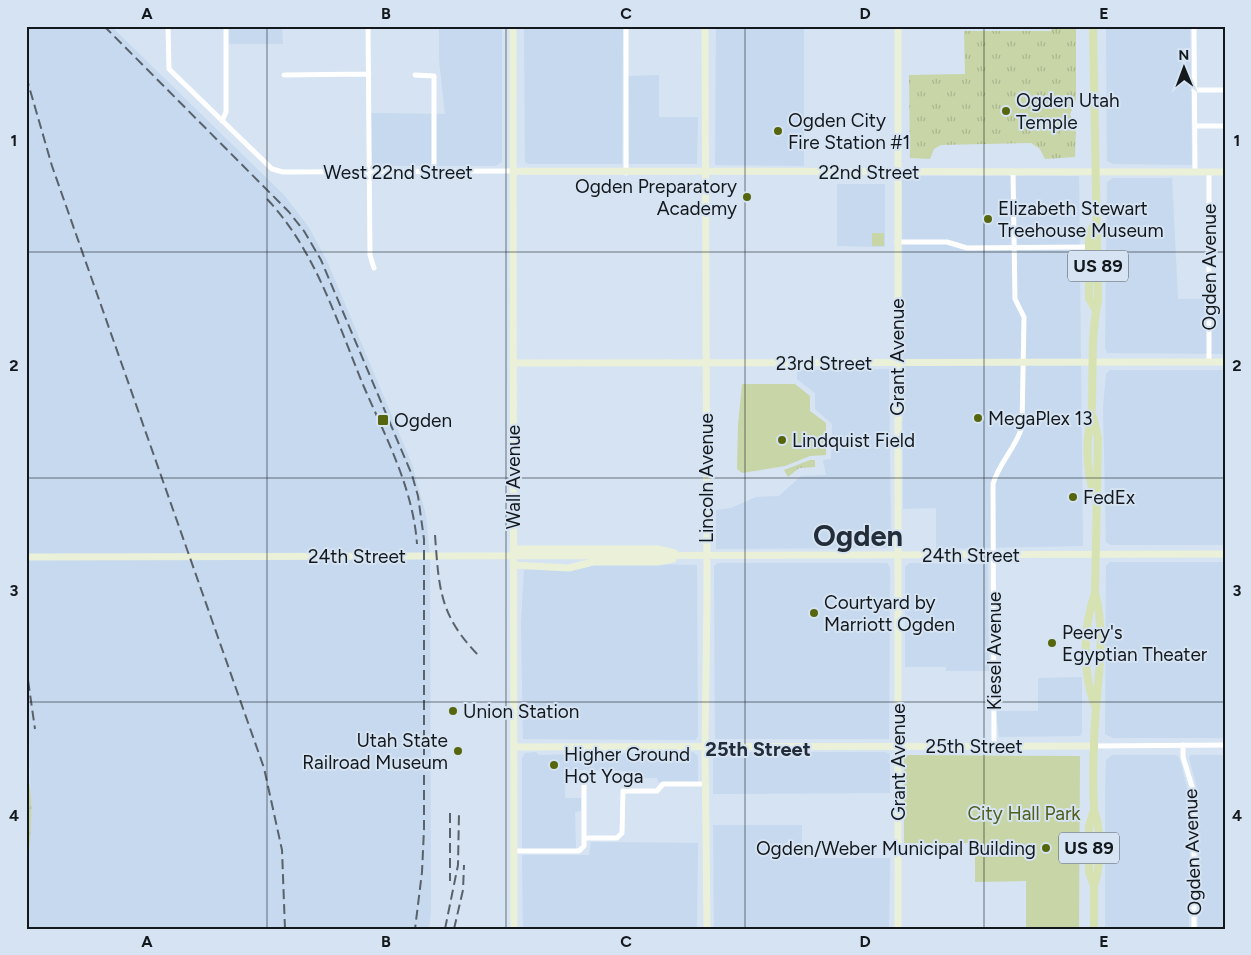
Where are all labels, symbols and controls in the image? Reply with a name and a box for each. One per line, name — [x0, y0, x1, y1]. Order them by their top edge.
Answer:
text: A — [141, 4, 153, 23]
text: B — [381, 4, 391, 23]
text: C — [620, 4, 632, 23]
text: D — [859, 4, 871, 23]
text: E — [1099, 4, 1109, 23]
north arrow — [1158, 42, 1208, 92]
text: N — [1178, 47, 1189, 64]
place label: Ogden Utah Temple — [1016, 89, 1120, 134]
marker: Ogden Utah Temple — [1000, 105, 1012, 117]
place label: Ogden City Fire Station #1 — [788, 109, 910, 154]
marker: Ogden City Fire Station #1 — [772, 125, 784, 137]
text: 1 — [11, 131, 17, 150]
text: 1 — [1234, 131, 1240, 150]
street label: West 22nd Street — [323, 161, 473, 184]
street label: 22nd Street — [819, 161, 919, 184]
place label: Ogden Preparatory Academy — [575, 175, 737, 220]
marker: Ogden Preparatory Academy — [741, 191, 753, 203]
place label: Elizabeth Stewart Treehouse Museum — [998, 197, 1164, 242]
street label: Ogden Avenue — [1198, 204, 1221, 330]
marker: Elizabeth Stewart Treehouse Museum — [982, 213, 994, 225]
road number: US 89 — [1068, 250, 1128, 282]
street label: Grant Avenue — [886, 298, 909, 416]
street label: 23rd Street — [776, 352, 872, 375]
text: 2 — [9, 356, 19, 375]
text: 2 — [1232, 356, 1242, 375]
place label: MegaPlex 13 — [988, 407, 1093, 430]
place label: Ogden — [394, 409, 452, 432]
marker: MegaPlex 13 — [972, 412, 984, 424]
marker: Ogden — [376, 413, 390, 427]
street label: Lincoln Avenue — [695, 413, 718, 543]
street label: Wall Avenue — [502, 425, 525, 529]
place label: Lindquist Field — [792, 429, 915, 452]
marker: Lindquist Field — [776, 434, 788, 446]
place label: FedEx — [1083, 486, 1135, 509]
marker: FedEx — [1067, 491, 1079, 503]
district label: Ogden — [813, 518, 903, 553]
street label: 24th Street — [922, 544, 1020, 567]
street label: 24th Street — [308, 545, 406, 568]
text: 3 — [10, 581, 19, 600]
text: 3 — [1233, 581, 1242, 600]
place label: Courtyard by Marriott Ogden — [824, 591, 955, 636]
street label: Kiesel Avenue — [983, 592, 1006, 710]
marker: Courtyard by Marriott Ogden — [808, 607, 820, 619]
place label: Peery's Egyptian Theater — [1062, 621, 1208, 666]
marker: Peery's Egyptian Theater — [1046, 637, 1058, 649]
place label: Union Station — [463, 700, 579, 723]
street label: Grant Avenue — [887, 703, 910, 821]
marker: Union Station — [447, 705, 459, 717]
place label: Utah State Railroad Museum — [302, 729, 448, 774]
street label: 25th Street — [925, 735, 1023, 758]
district label: 25th Street — [705, 737, 811, 761]
place label: Higher Ground Hot Yoga — [564, 743, 690, 788]
marker: Utah State Railroad Museum — [452, 745, 464, 757]
marker: Higher Ground Hot Yoga — [548, 759, 560, 771]
street label: Ogden Avenue — [1179, 788, 1206, 916]
park label: City Hall Park — [967, 802, 1081, 825]
text: 4 — [9, 806, 19, 825]
text: 4 — [1232, 806, 1242, 825]
road number: US 89 — [1059, 832, 1119, 864]
place label: Ogden/Weber Municipal Building — [756, 837, 1036, 860]
marker: Ogden/Weber Municipal Building — [1040, 842, 1052, 854]
text: A — [141, 932, 153, 951]
text: B — [381, 932, 391, 951]
text: C — [620, 932, 632, 951]
text: D — [859, 932, 871, 951]
text: E — [1099, 932, 1109, 951]

